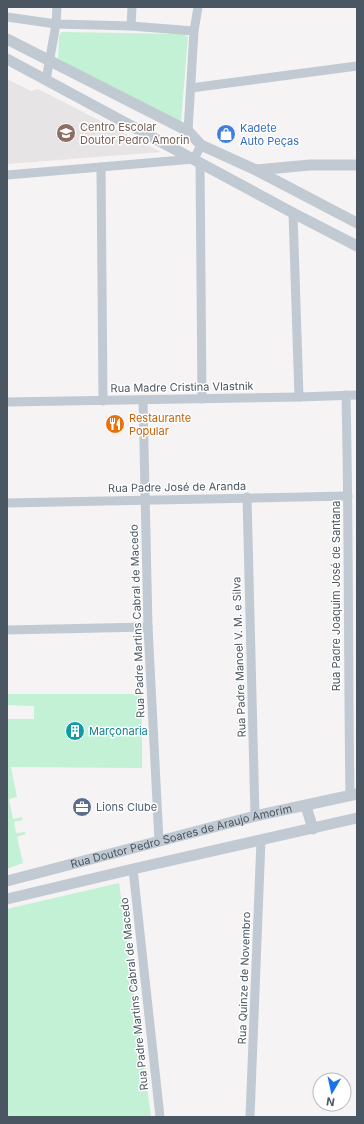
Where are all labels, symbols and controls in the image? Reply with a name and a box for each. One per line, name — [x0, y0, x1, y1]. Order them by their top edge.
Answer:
place label: Centro Escolar Doutor Pedro Amorin — [80, 120, 189, 147]
place label: Kadete Auto Peças — [240, 121, 299, 148]
school or university icon: Centro Escolar Doutor Pedro Amorin — [55, 122, 77, 144]
shop icon: Kadete Auto Peças — [215, 123, 237, 145]
street label: Rua Madre Cristina Vlastnik — [110, 379, 254, 395]
place label: Restaurante Popular — [129, 411, 191, 438]
restaurant icon: Restaurante Popular — [104, 413, 126, 435]
street label: Rua Padre José de Aranda — [108, 479, 246, 495]
street label: Rua Padre Joaquim José de Santana — [329, 501, 343, 691]
street label: Rua Padre Martins Cabral de Macedo — [127, 524, 147, 718]
street label: Rua Padre Manoel V. M. e Silva — [229, 576, 249, 738]
building icon: Marçonaria — [64, 720, 86, 742]
place label: Marçonaria — [89, 724, 148, 738]
office icon: Lions Clube — [71, 796, 93, 818]
place label: Lions Clube — [96, 800, 157, 814]
street label: Rua Doutor Pedro Soares de Araujo Amorim — [69, 801, 293, 871]
street label: Rua Padre Martins Cabral de Macedo — [117, 897, 151, 1091]
street label: Rua Quinze de Novembro — [235, 911, 253, 1044]
north arrow — [312, 1072, 352, 1112]
text: N — [325, 1094, 336, 1109]

